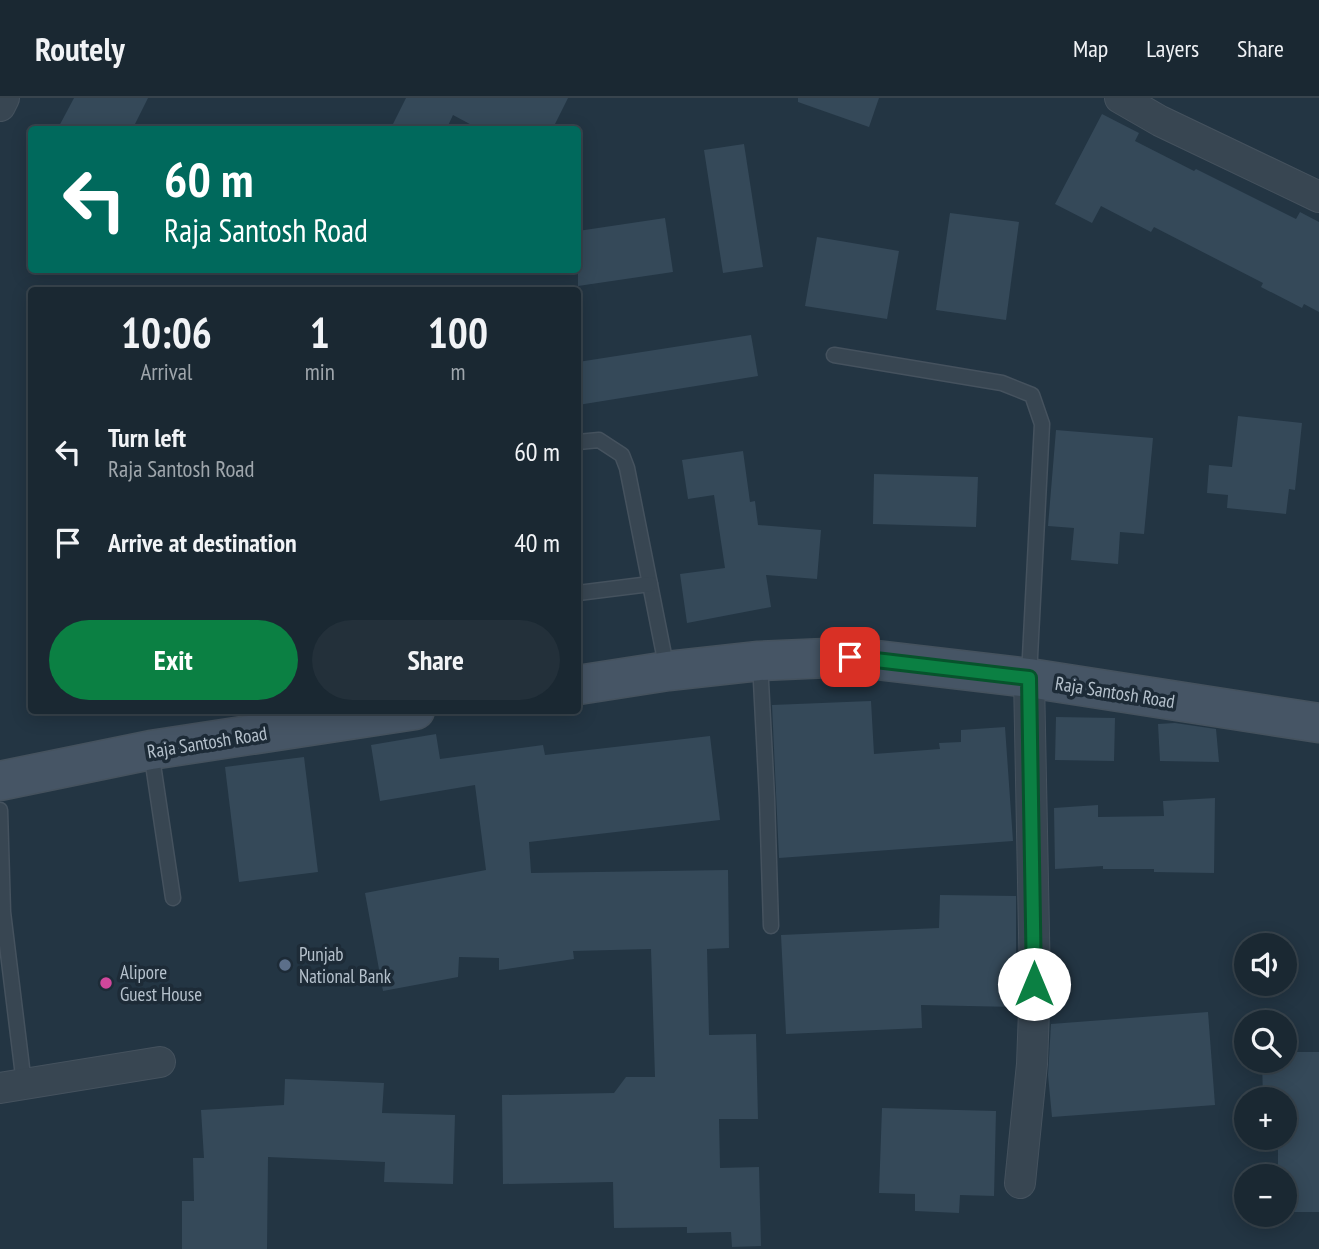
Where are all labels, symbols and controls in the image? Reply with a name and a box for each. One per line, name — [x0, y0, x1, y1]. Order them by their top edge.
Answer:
text: Routely — [35, 27, 125, 70]
text: Map — [1073, 33, 1108, 64]
text: Layers — [1146, 33, 1199, 64]
text: Share — [1237, 33, 1284, 64]
text: 60 m — [164, 147, 253, 211]
icon: left — [49, 154, 140, 245]
text: Raja Santosh Road — [164, 209, 368, 251]
text: 10:06 — [121, 305, 212, 360]
text: 1 — [310, 305, 330, 360]
text: 100 — [428, 305, 488, 360]
text: Arrival — [140, 357, 192, 386]
text: min — [305, 357, 335, 386]
text: m — [450, 357, 465, 386]
text: Turn left — [108, 421, 186, 454]
icon: left — [49, 433, 87, 471]
text: 60 m — [514, 435, 560, 468]
text: Raja Santosh Road — [108, 454, 255, 483]
icon: arrive — [49, 524, 87, 562]
text: Arrive at destination — [108, 526, 297, 559]
text: 40 m — [514, 526, 560, 559]
button: Exit — [49, 620, 298, 700]
button: Share — [312, 620, 560, 700]
pin — [820, 627, 880, 687]
icon: arrive — [831, 638, 869, 676]
street label: Raja Santosh Road — [1053, 671, 1177, 713]
street label: Raja Santosh Road — [145, 721, 269, 763]
map controls — [1234, 933, 1297, 1227]
button: sound — [1234, 933, 1297, 996]
place label: Punjab National Bank — [299, 942, 392, 988]
position arrow — [997, 947, 1071, 1021]
marker: Punjab National Bank — [277, 957, 293, 973]
place label: Alipore Guest House — [120, 960, 202, 1006]
marker: Alipore Guest House — [98, 975, 114, 991]
button: search — [1234, 1010, 1297, 1073]
button: + — [1234, 1087, 1297, 1150]
button: − — [1234, 1164, 1297, 1227]

